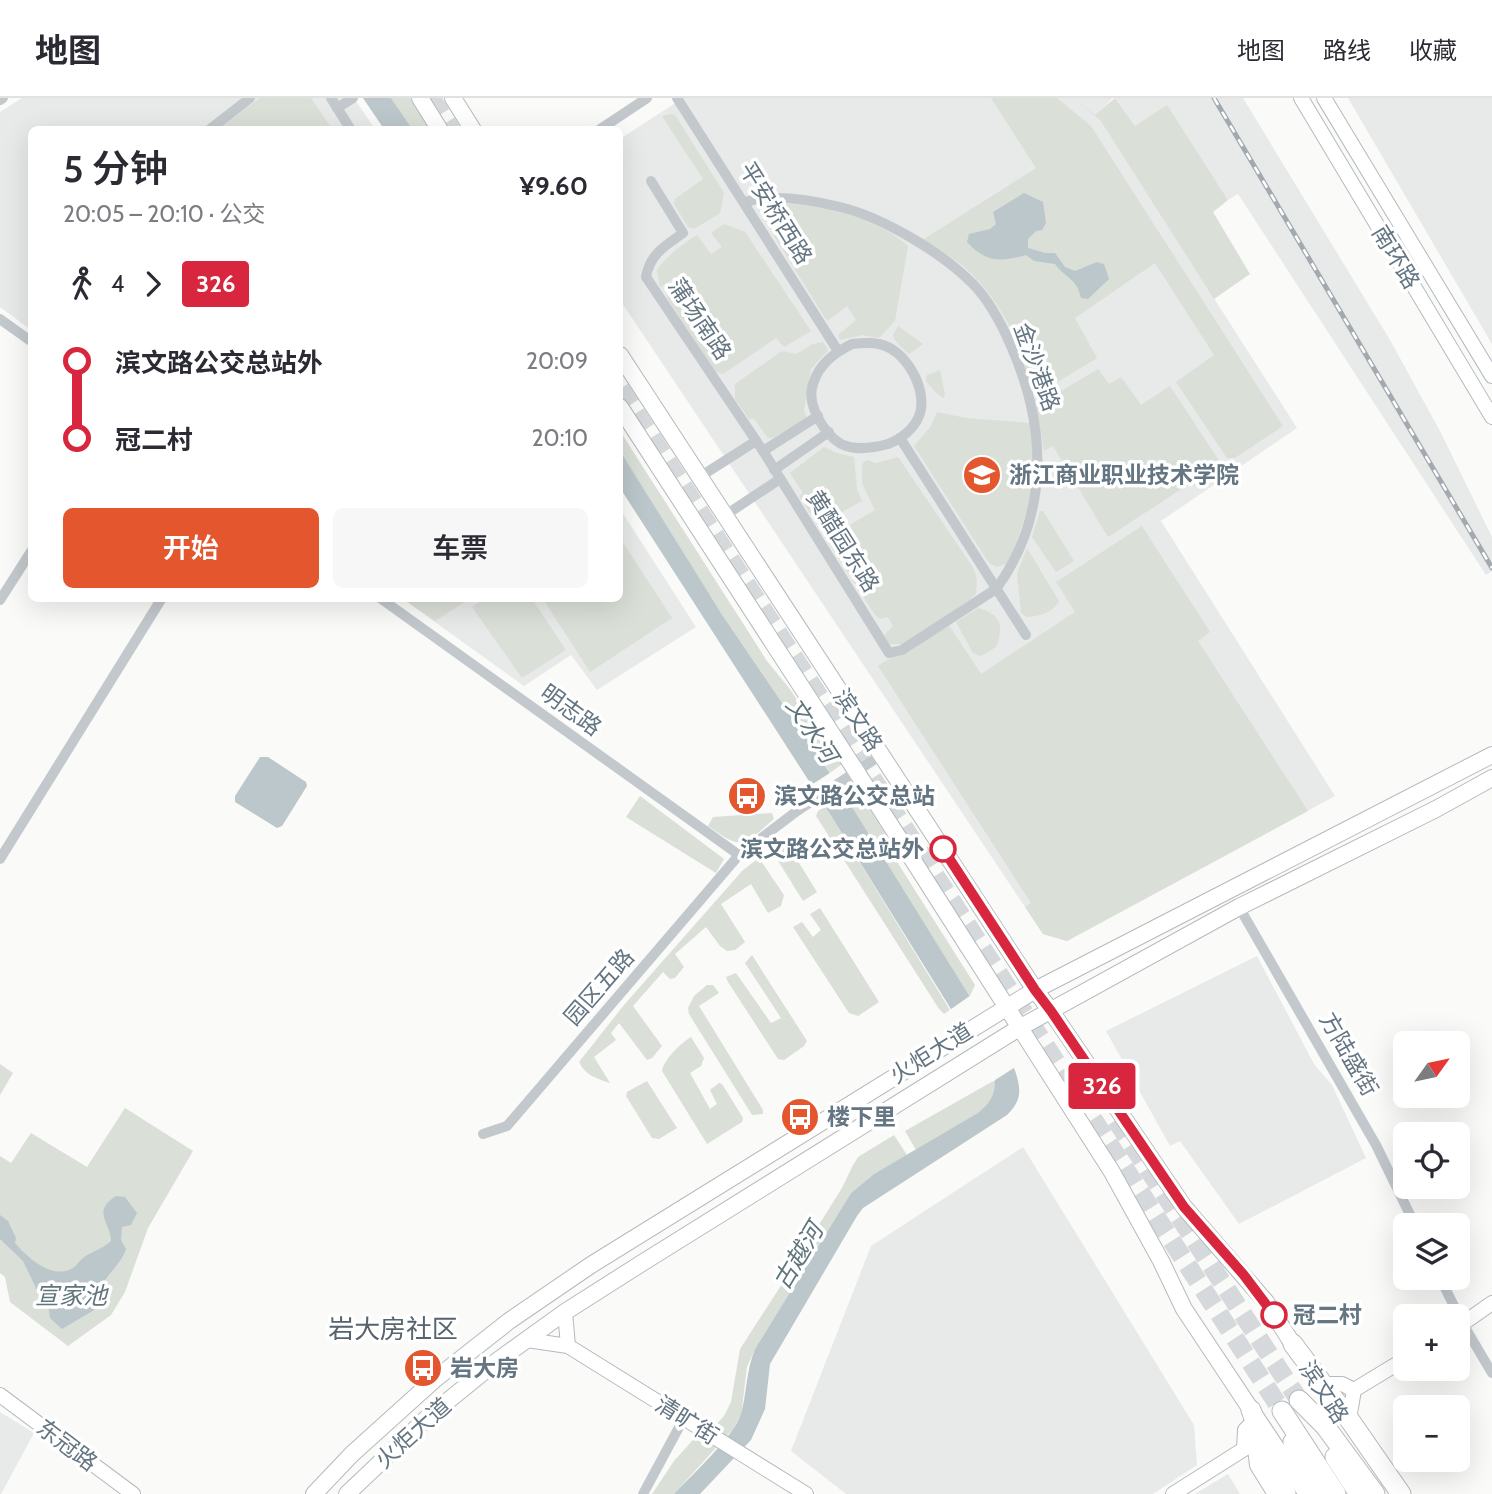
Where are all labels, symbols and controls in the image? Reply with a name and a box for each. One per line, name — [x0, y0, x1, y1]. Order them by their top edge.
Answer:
text: 地图 — [35, 30, 101, 70]
text: 地图 — [1237, 36, 1285, 65]
text: 路线 — [1323, 36, 1371, 65]
text: 收藏 — [1409, 36, 1457, 65]
text: 5 分钟 — [63, 145, 168, 192]
street label: 平安桥西路 — [734, 157, 818, 269]
text: ¥9.60 — [519, 170, 588, 202]
text: 20:05 – 20:10 · 公交 — [63, 200, 266, 228]
street label: 南环路 — [1366, 220, 1426, 294]
icon: walk — [63, 265, 101, 303]
icon: forward — [134, 265, 172, 303]
text: 326 — [196, 269, 235, 298]
text: 4 — [111, 270, 124, 298]
street label: 蒲场南路 — [663, 273, 737, 365]
street label: 金沙港路 — [1008, 319, 1066, 415]
text: 滨文路公交总站外 — [115, 347, 323, 379]
text: 20:09 — [526, 347, 588, 375]
text: 冠二村 — [115, 424, 193, 456]
text: 20:10 — [532, 424, 588, 452]
school or university icon: 浙江商业职业技术学院 — [961, 454, 1003, 496]
place label: 浙江商业职业技术学院 — [1009, 461, 1239, 489]
street label: 黄醋园东路 — [801, 485, 885, 597]
button: 开始 — [63, 508, 319, 588]
button: 车票 — [333, 508, 588, 588]
street label: 明志路 — [535, 678, 607, 742]
street label: 滨文路 — [827, 683, 889, 757]
water label: 文水河 — [780, 692, 846, 771]
bus stop icon: 滨文路公交总站 — [726, 775, 768, 817]
place label: 滨文路公交总站 — [774, 782, 935, 810]
place label: 滨文路公交总站外 — [740, 835, 924, 863]
marker: 滨文路公交总站外 — [930, 836, 956, 862]
street label: 园区五路 — [558, 943, 640, 1031]
street label: 方陆盛街 — [1314, 1007, 1384, 1101]
street label: 火炬大道 — [885, 1017, 977, 1089]
north arrow — [1393, 1031, 1470, 1108]
map controls — [1393, 1031, 1470, 1472]
line badge: 326 — [1062, 1063, 1142, 1109]
text: 326 — [1082, 1071, 1122, 1100]
bus stop icon: 楼下里 — [779, 1096, 821, 1138]
place label: 楼下里 — [827, 1103, 896, 1131]
button: locate — [1393, 1122, 1470, 1199]
button: layers — [1393, 1213, 1470, 1290]
water label: 古越河 — [767, 1214, 831, 1294]
water label: 宣家池 — [35, 1281, 109, 1310]
place label: 冠二村 — [1293, 1301, 1362, 1329]
marker: 冠二村 — [1261, 1302, 1287, 1328]
button: + — [1393, 1304, 1470, 1381]
district label: 岩大房社区 — [328, 1313, 458, 1345]
bus stop icon: 岩大房 — [402, 1347, 444, 1389]
place label: 岩大房 — [450, 1354, 519, 1382]
street label: 滨文路 — [1293, 1355, 1355, 1429]
street label: 清旷街 — [650, 1390, 724, 1450]
street label: 火炬大道 — [369, 1392, 457, 1474]
button: − — [1393, 1395, 1470, 1472]
street label: 东冠路 — [31, 1413, 103, 1477]

